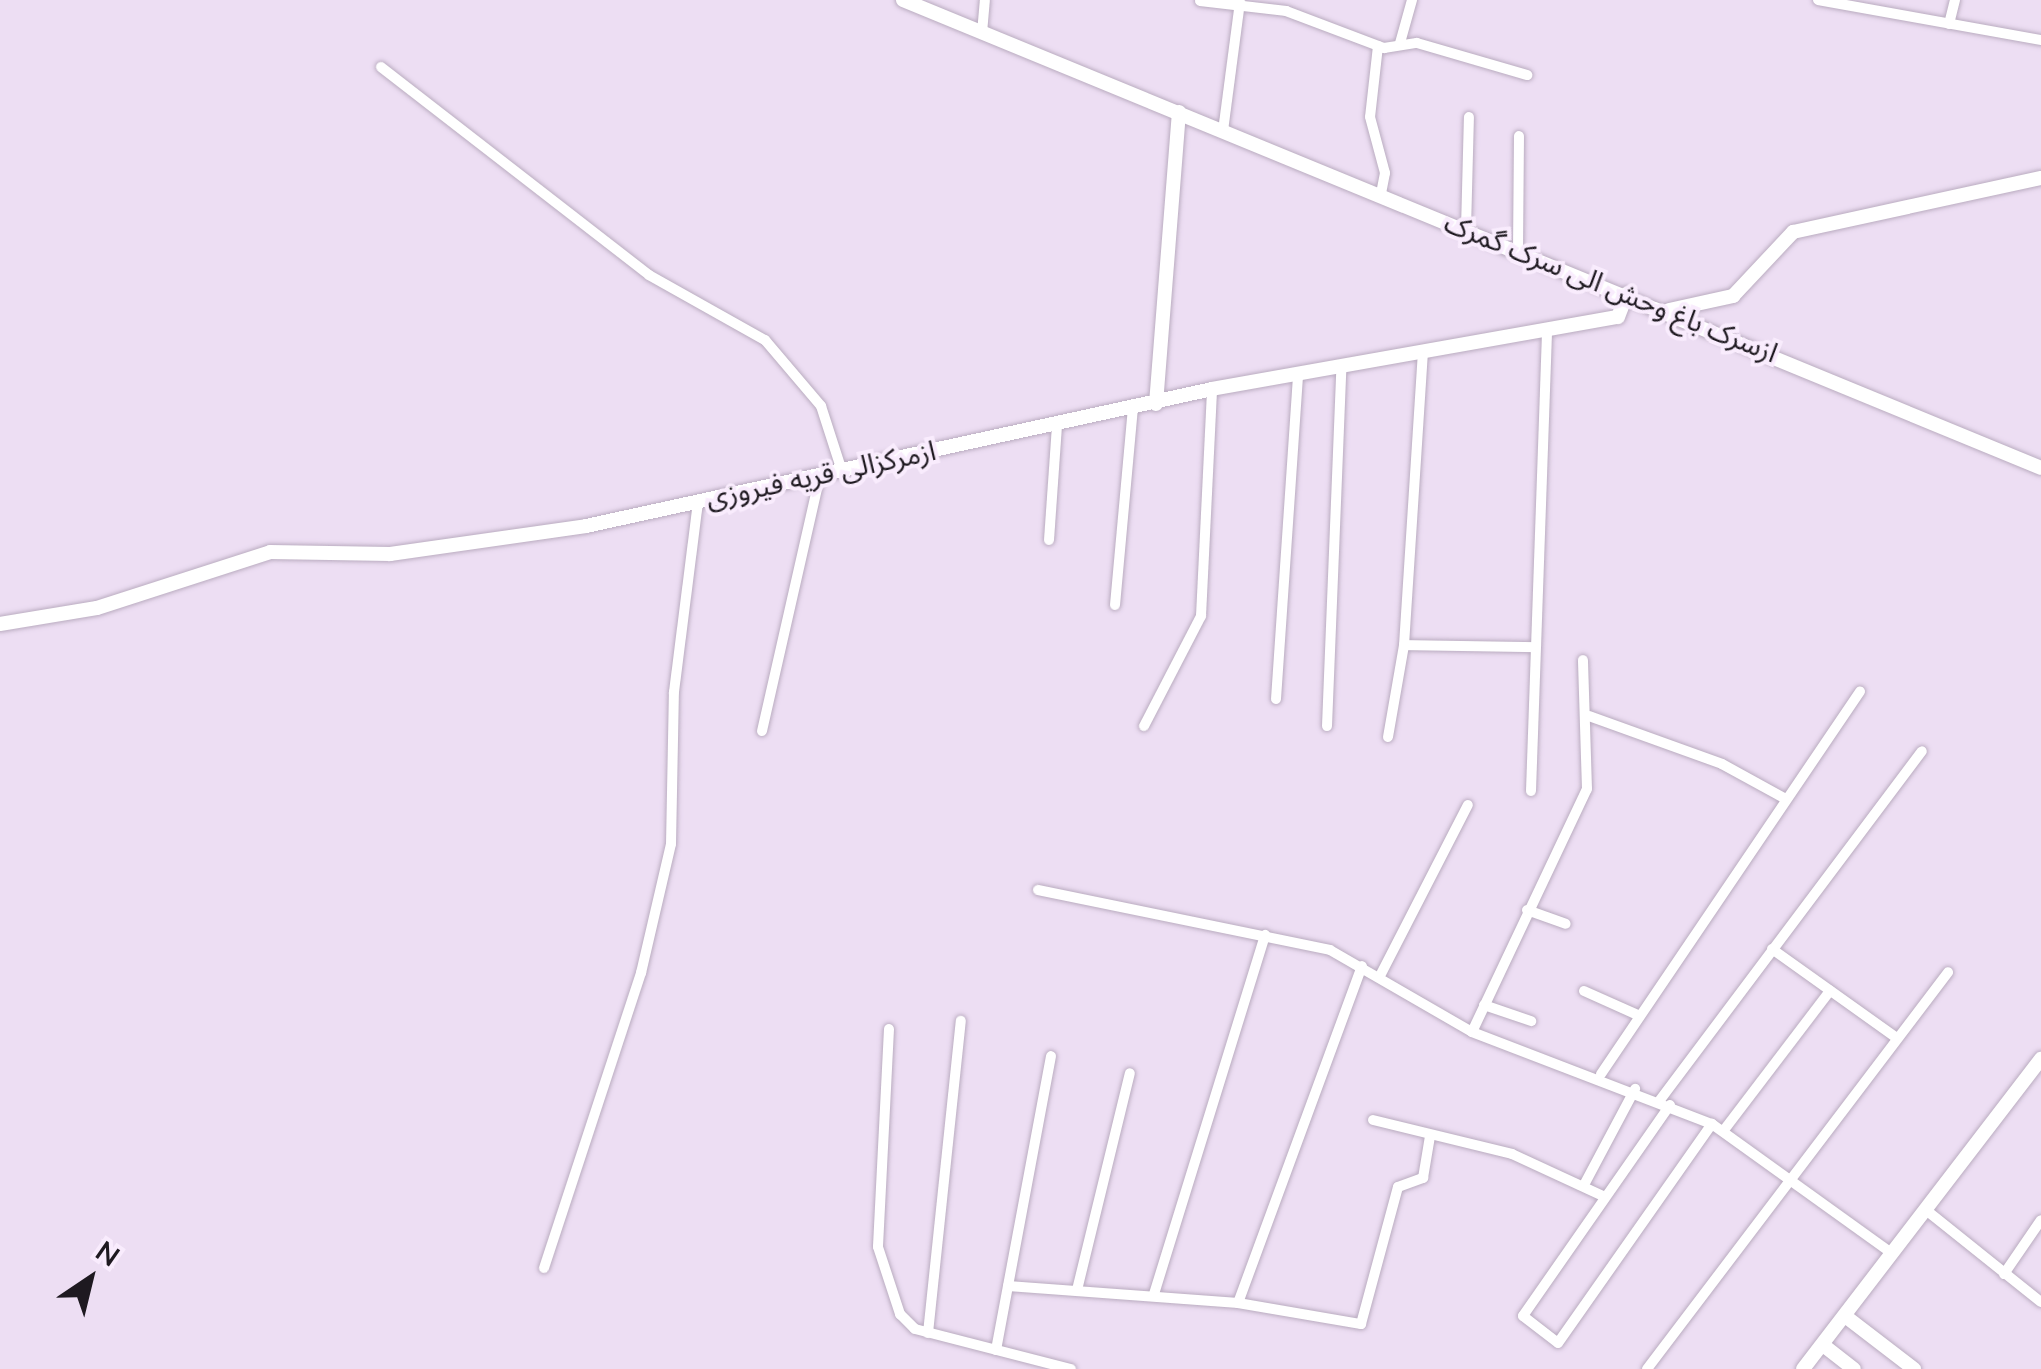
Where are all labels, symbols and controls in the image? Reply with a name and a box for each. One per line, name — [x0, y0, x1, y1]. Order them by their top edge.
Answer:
street label: ازسرک باغ وحش الی سرک گمرک — [1440, 206, 1782, 370]
street label: ازمرکزالی قریه فیروزی — [703, 434, 939, 516]
north arrow — [40, 1229, 140, 1329]
text: N — [88, 1233, 127, 1276]

